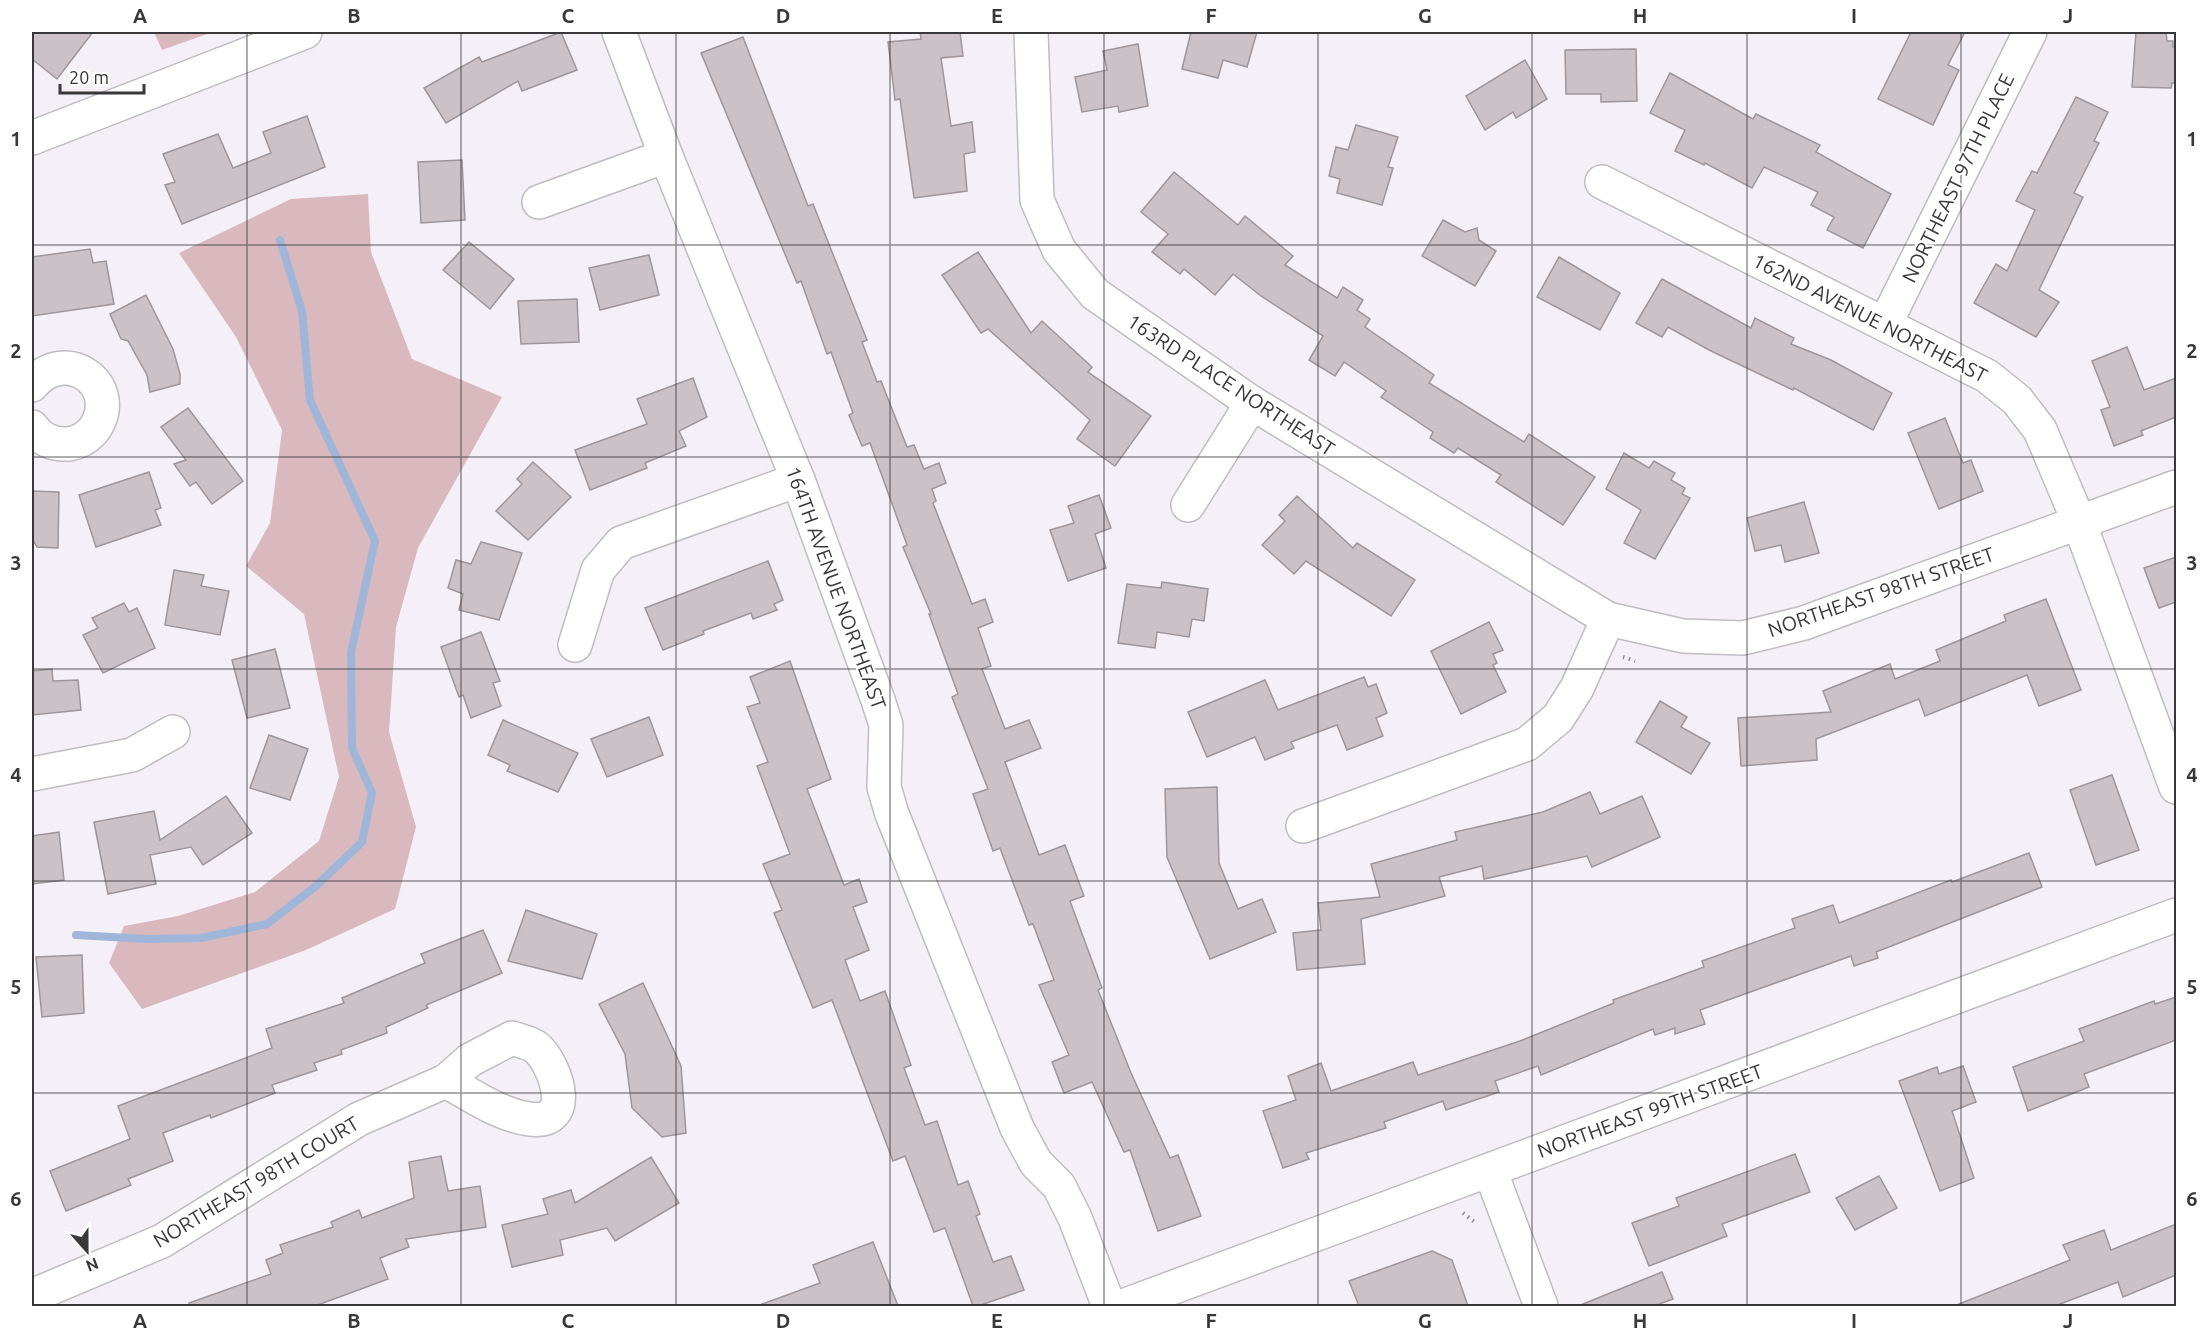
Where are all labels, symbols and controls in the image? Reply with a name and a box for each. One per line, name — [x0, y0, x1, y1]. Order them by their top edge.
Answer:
text: A — [133, 4, 147, 27]
text: B — [347, 4, 361, 27]
text: C — [562, 4, 575, 27]
text: D — [776, 4, 790, 27]
text: E — [991, 4, 1003, 27]
text: F — [1205, 4, 1217, 27]
text: G — [1418, 4, 1432, 27]
text: H — [1633, 4, 1647, 27]
text: I — [1851, 4, 1857, 27]
text: J — [2063, 4, 2073, 27]
scale bar — [60, 57, 144, 95]
text: 20 m — [69, 67, 109, 87]
street label: NORTHEAST 97TH PLACE — [1897, 70, 2018, 286]
text: 1 — [10, 127, 22, 150]
text: 1 — [2186, 127, 2198, 150]
street label: 162ND AVENUE NORTHEAST — [1749, 248, 1991, 387]
street label: 163RD PLACE NORTHEAST — [1123, 309, 1339, 460]
text: 2 — [10, 339, 22, 362]
text: 2 — [2186, 339, 2198, 362]
street label: 164TH AVENUE NORTHEAST — [782, 463, 891, 712]
street label: NORTHEAST 98TH STREET — [1765, 542, 1997, 641]
text: 3 — [10, 551, 22, 574]
text: 3 — [2186, 551, 2198, 574]
text: 4 — [10, 763, 22, 786]
text: 4 — [2186, 763, 2198, 786]
text: 5 — [10, 975, 22, 998]
text: 5 — [2186, 975, 2198, 998]
street label: NORTHEAST 99TH STREET — [1534, 1059, 1766, 1162]
street label: NORTHEAST 98TH COURT — [149, 1111, 363, 1252]
text: 6 — [10, 1187, 22, 1210]
text: 6 — [2186, 1187, 2198, 1210]
north arrow — [57, 1221, 117, 1281]
text: N — [84, 1254, 101, 1276]
text: A — [133, 1309, 147, 1332]
text: B — [347, 1309, 361, 1332]
text: C — [562, 1309, 575, 1332]
text: D — [776, 1309, 790, 1332]
text: E — [991, 1309, 1003, 1332]
text: F — [1205, 1309, 1217, 1332]
text: G — [1418, 1309, 1432, 1332]
text: H — [1633, 1309, 1647, 1332]
text: I — [1851, 1309, 1857, 1332]
text: J — [2063, 1309, 2073, 1332]

